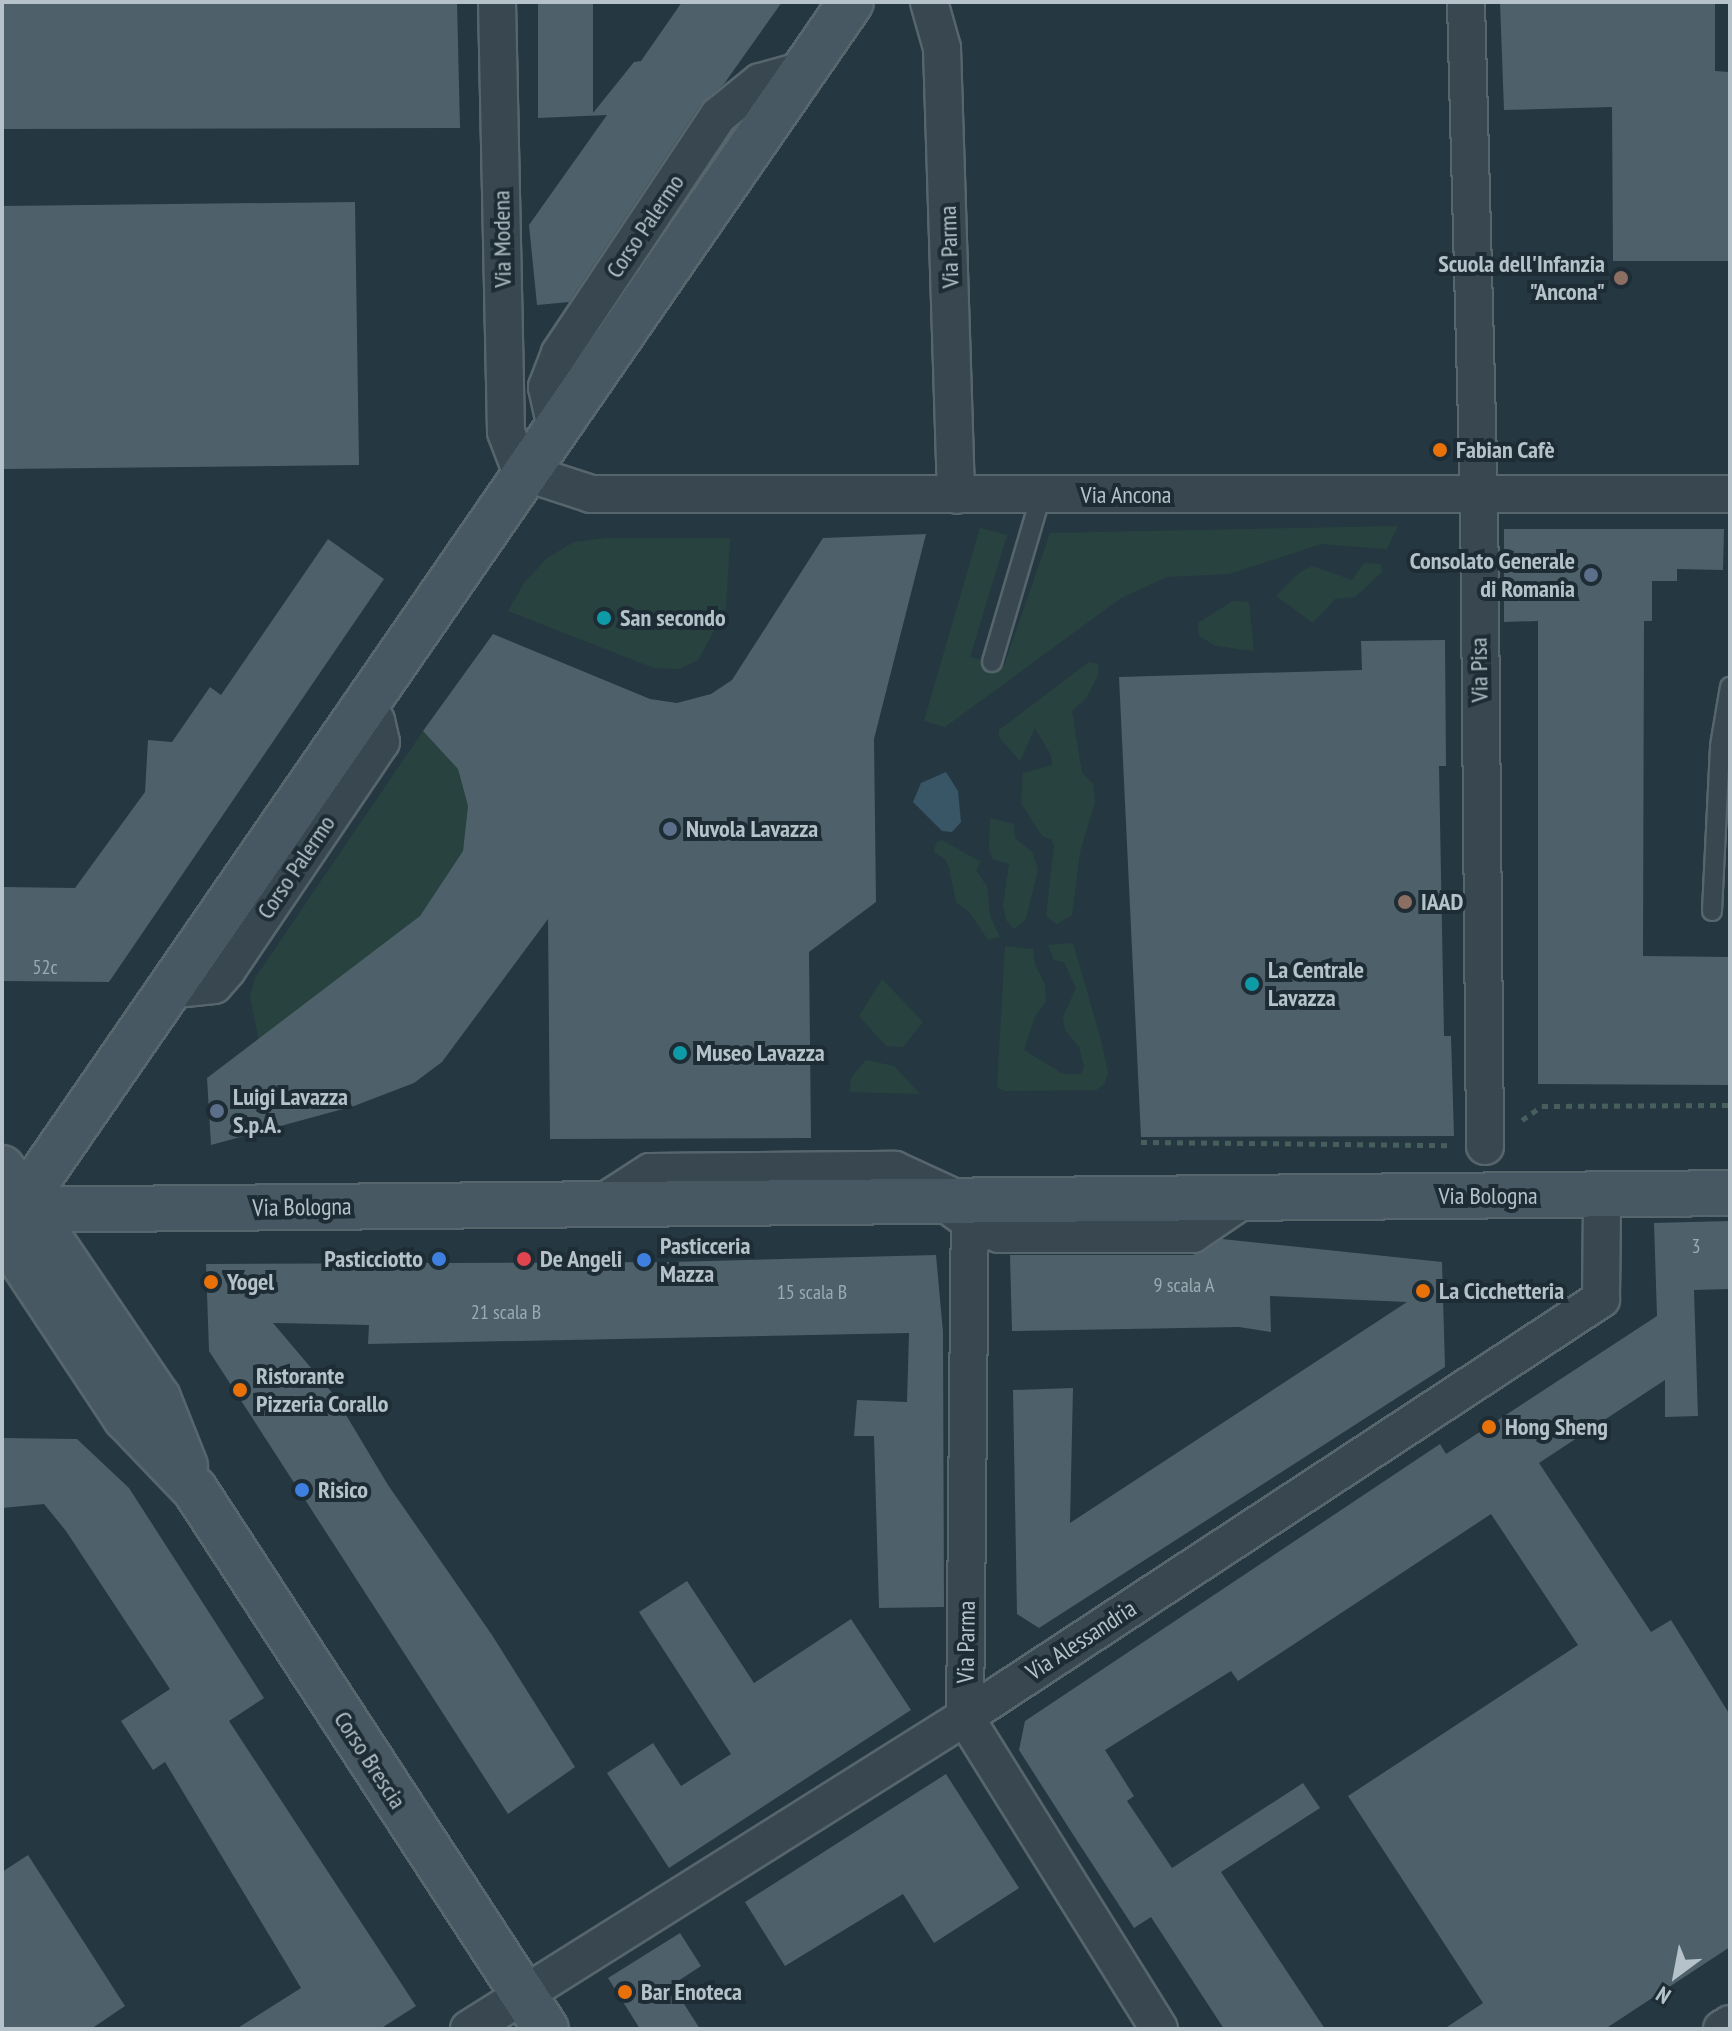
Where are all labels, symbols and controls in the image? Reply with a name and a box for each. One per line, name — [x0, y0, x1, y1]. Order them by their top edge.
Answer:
street label: Corso Palermo — [600, 169, 690, 283]
street label: Via Modena — [487, 190, 517, 288]
street label: Via Parma — [933, 205, 965, 289]
place label: Scuola dell'Infanzia "Ancona" — [1438, 250, 1605, 306]
marker: Scuola dell'Infanzia "Ancona" — [1612, 269, 1630, 287]
place label: Fabian Cafè — [1456, 436, 1555, 464]
marker: Fabian Cafè — [1431, 441, 1449, 459]
street label: Via Ancona — [1080, 481, 1172, 509]
place label: Consolato Generale di Romania — [1409, 547, 1575, 603]
marker: Consolato Generale di Romania — [1582, 566, 1600, 584]
place label: San secondo — [620, 604, 726, 632]
marker: San secondo — [595, 609, 613, 627]
street label: Via Pisa — [1464, 637, 1494, 703]
street label: Corso Palermo — [251, 810, 341, 924]
place label: Nuvola Lavazza — [686, 815, 818, 843]
marker: Nuvola Lavazza — [661, 820, 679, 838]
place label: IAAD — [1421, 888, 1463, 916]
marker: IAAD — [1396, 893, 1414, 911]
house number: 52c — [32, 955, 58, 979]
place label: La Centrale Lavazza — [1268, 956, 1364, 1012]
marker: La Centrale Lavazza — [1243, 975, 1261, 993]
place label: Museo Lavazza — [696, 1039, 825, 1067]
marker: Museo Lavazza — [671, 1044, 689, 1062]
place label: Luigi Lavazza S.p.A. — [233, 1083, 348, 1139]
marker: Luigi Lavazza S.p.A. — [208, 1102, 226, 1120]
street label: Via Bologna — [1438, 1182, 1538, 1210]
street label: Via Bologna — [252, 1192, 352, 1222]
place label: Pasticceria Mazza — [660, 1232, 750, 1288]
house number: 3 — [1692, 1234, 1700, 1258]
place label: Pasticciotto — [324, 1245, 423, 1273]
place label: De Angeli — [540, 1245, 623, 1273]
marker: Pasticciotto — [430, 1250, 448, 1268]
marker: De Angeli — [515, 1250, 533, 1268]
marker: Pasticceria Mazza — [635, 1251, 653, 1269]
place label: Yogel — [227, 1268, 274, 1296]
marker: Yogel — [202, 1273, 220, 1291]
house number: 9 scala A — [1153, 1273, 1215, 1297]
place label: La Cicchetteria — [1439, 1277, 1564, 1305]
house number: 15 scala B — [777, 1280, 847, 1304]
marker: La Cicchetteria — [1414, 1282, 1432, 1300]
house number: 21 scala B — [471, 1300, 541, 1324]
place label: Ristorante Pizzeria Corallo — [256, 1362, 389, 1418]
marker: Ristorante Pizzeria Corallo — [231, 1381, 249, 1399]
place label: Hong Sheng — [1505, 1413, 1608, 1441]
marker: Hong Sheng — [1480, 1418, 1498, 1436]
place label: Risico — [318, 1476, 368, 1504]
marker: Risico — [293, 1481, 311, 1499]
street label: Via Alessandria — [1020, 1594, 1142, 1686]
street label: Via Parma — [951, 1600, 981, 1684]
street label: Corso Brescia — [328, 1706, 412, 1814]
north arrow — [1636, 1935, 1716, 2015]
place label: Bar Enoteca — [641, 1978, 742, 2006]
text: N — [1651, 1980, 1676, 2010]
marker: Bar Enoteca — [616, 1983, 634, 2001]

